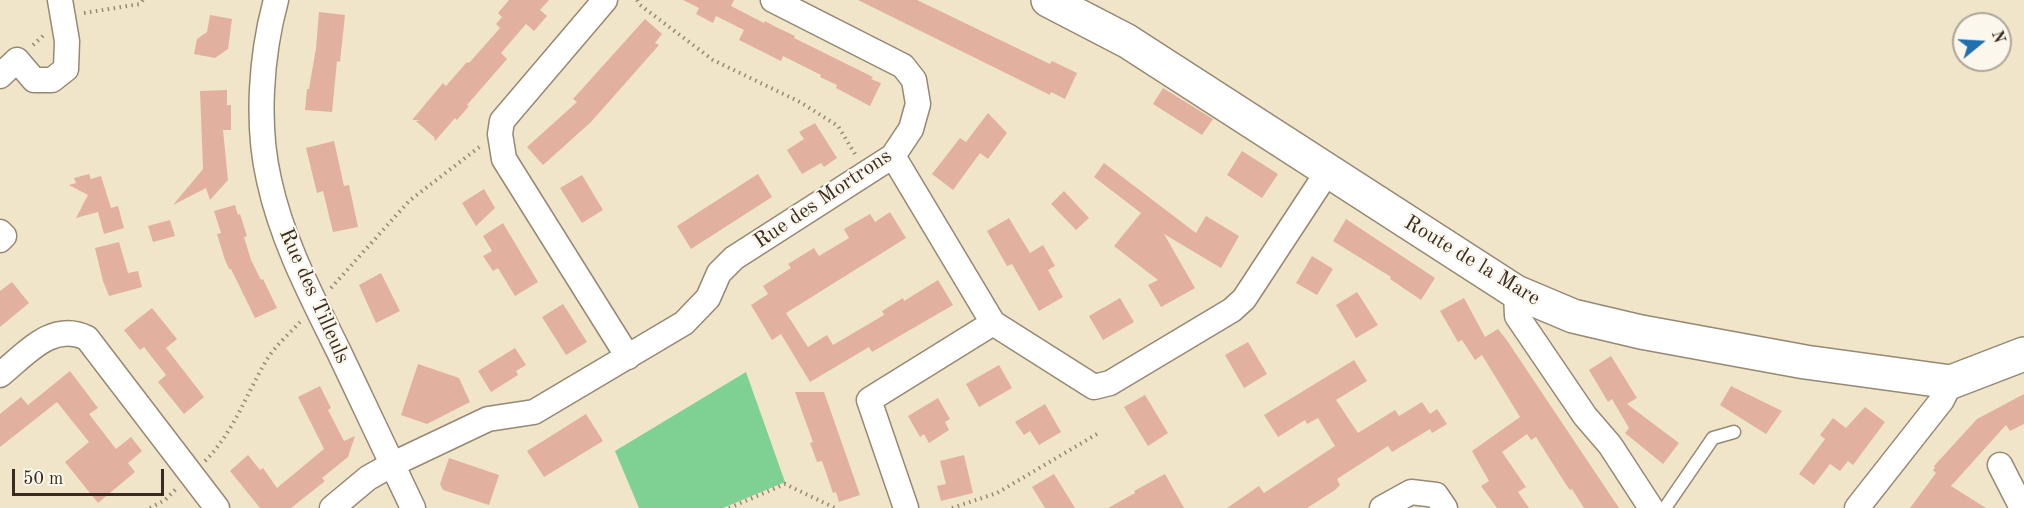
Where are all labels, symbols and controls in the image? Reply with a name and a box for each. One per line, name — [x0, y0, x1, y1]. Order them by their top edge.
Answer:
north arrow — [1952, 12, 2012, 72]
text: N — [1988, 29, 2007, 45]
street label: Rue des Mortrons — [749, 144, 897, 254]
street label: Route de la Mare — [1399, 210, 1545, 312]
street label: Rue des Tilleuls — [273, 225, 355, 367]
scale bar — [15, 457, 166, 495]
text: 50 m — [23, 470, 63, 488]

